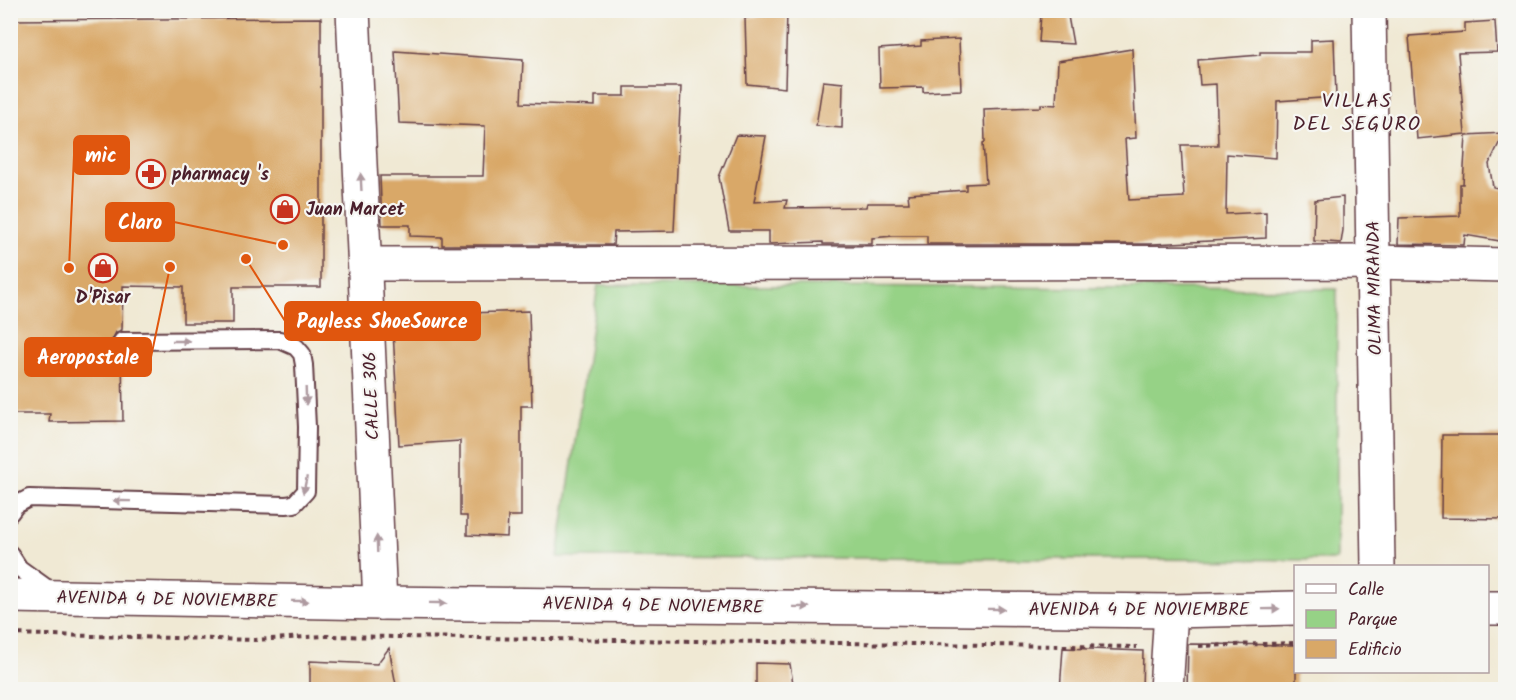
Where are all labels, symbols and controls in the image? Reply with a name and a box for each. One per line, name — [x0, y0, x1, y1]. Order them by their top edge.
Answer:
district label: VILLAS DEL SEGURO — [1293, 86, 1421, 141]
callout: mic — [74, 136, 129, 174]
text: mic — [85, 141, 117, 173]
pharmacy icon: pharmacy 's — [135, 158, 167, 190]
place label: pharmacy 's — [171, 161, 269, 190]
one-way arrow — [357, 172, 366, 191]
shop icon: Juan Marcet — [269, 193, 301, 225]
place label: Juan Marcet — [306, 196, 405, 225]
callout: Claro — [106, 203, 174, 241]
text: Claro — [118, 208, 162, 240]
street label: OLIMA MIRANDA — [1360, 220, 1391, 356]
shop icon: D'Pisar — [87, 252, 119, 284]
place label: D'Pisar — [76, 284, 132, 313]
callout: Payless ShoeSource — [285, 302, 480, 340]
text: Payless ShoeSource — [297, 307, 468, 339]
one-way arrow — [171, 336, 190, 346]
callout: Aeropostale — [25, 338, 151, 376]
text: Aeropostale — [37, 343, 139, 375]
street label: CALLE 306 — [356, 351, 389, 441]
one-way arrow — [301, 386, 310, 405]
one-way arrow — [300, 476, 309, 495]
one-way arrow — [113, 496, 132, 505]
one-way arrow — [372, 535, 381, 554]
legend — [1294, 565, 1489, 673]
text: Calle — [1348, 576, 1384, 605]
street label: AVENIDA 4 DE NOVIEMBRE — [56, 584, 278, 617]
street label: AVENIDA 4 DE NOVIEMBRE — [542, 590, 764, 623]
one-way arrow — [290, 596, 309, 606]
street label: AVENIDA 4 DE NOVIEMBRE — [1029, 596, 1250, 625]
one-way arrow — [429, 598, 448, 608]
one-way arrow — [792, 602, 811, 612]
one-way arrow — [987, 604, 1006, 614]
one-way arrow — [1262, 604, 1281, 613]
text: Parque — [1348, 606, 1397, 635]
text: Edificio — [1348, 636, 1402, 665]

